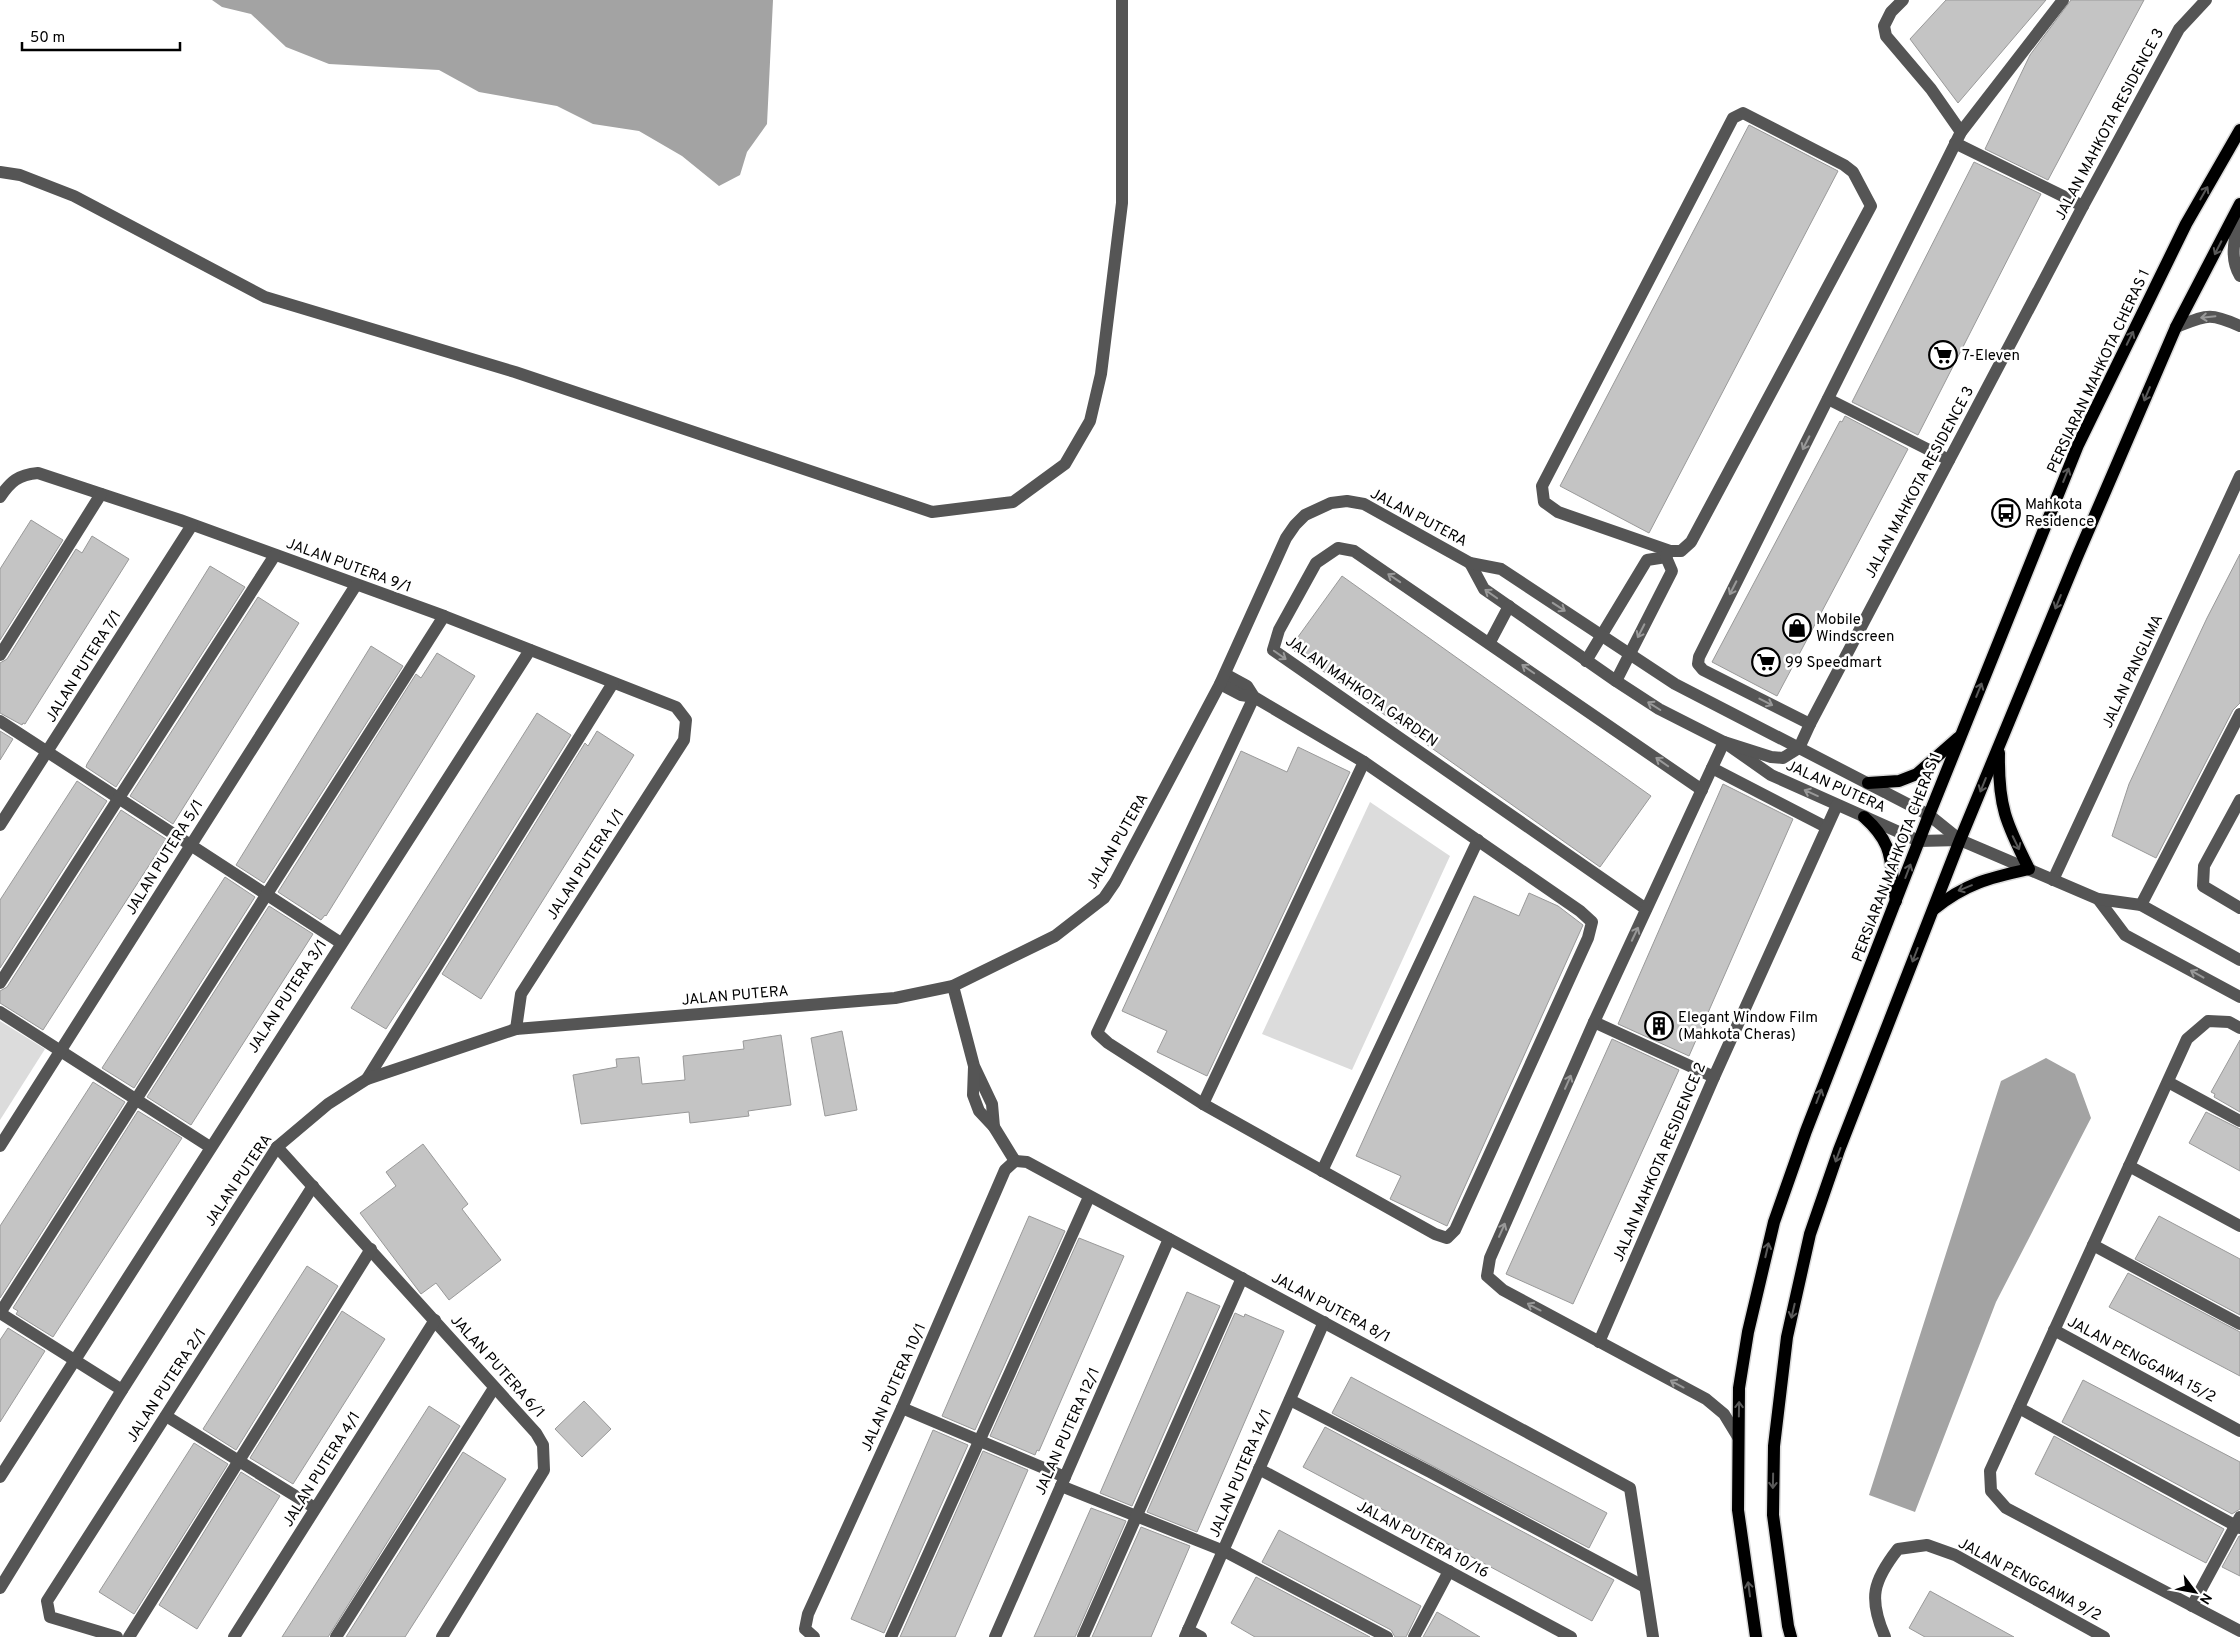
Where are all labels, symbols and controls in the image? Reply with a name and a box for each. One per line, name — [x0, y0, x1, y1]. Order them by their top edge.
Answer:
scale bar — [22, 20, 180, 52]
street label: JALAN MAHKOTA RESIDENCE 3 — [2052, 25, 2169, 224]
text: 50 m — [30, 29, 65, 48]
one-way arrow — [2199, 186, 2209, 201]
one-way arrow — [2212, 240, 2222, 254]
street label: PERSIARAN MAHKOTA CHERAS 1 — [2044, 267, 2155, 477]
one-way arrow — [2201, 312, 2217, 322]
one-way arrow — [2125, 330, 2135, 345]
supermarket icon: 7-Eleven — [1928, 340, 1958, 370]
place label: 7-Eleven — [1962, 347, 2020, 366]
street label: JALAN MAHKOTA RESIDENCE 3 — [1862, 383, 1979, 582]
one-way arrow — [2142, 386, 2152, 401]
one-way arrow — [1801, 435, 1810, 450]
one-way arrow — [2062, 468, 2071, 483]
street label: JALAN PUTERA — [1366, 485, 1470, 552]
place label: Mahkota Residence — [2025, 496, 2094, 532]
bus stop icon: Mahkota Residence — [1991, 498, 2021, 528]
street label: JALAN PUTERA 9/1 — [283, 535, 414, 598]
one-way arrow — [1387, 573, 1401, 583]
one-way arrow — [1728, 581, 1738, 596]
one-way arrow — [1484, 589, 1498, 599]
one-way arrow — [2053, 594, 2062, 610]
one-way arrow — [1552, 602, 1566, 612]
street label: JALAN PUTERA 7/1 — [42, 607, 126, 726]
place label: Mobile Windscreen — [1816, 611, 1894, 647]
street label: JALAN PANGLIMA — [2099, 612, 2168, 732]
shop icon: Mobile Windscreen — [1782, 613, 1812, 643]
one-way arrow — [1636, 624, 1646, 639]
street label: JALAN MAHKOTA GARDEN — [1281, 632, 1441, 752]
supermarket icon: 99 Speedmart — [1751, 647, 1781, 677]
one-way arrow — [1273, 650, 1287, 660]
place label: 99 Speedmart — [1785, 654, 1882, 673]
one-way arrow — [1522, 664, 1536, 674]
one-way arrow — [1975, 683, 1984, 698]
one-way arrow — [1759, 697, 1774, 707]
one-way arrow — [1647, 700, 1661, 710]
street label: PERSIARAN MAHKOTA CHERAS 1 — [1849, 750, 1946, 965]
one-way arrow — [1655, 757, 1669, 767]
street label: JALAN PUTERA — [1783, 757, 1888, 818]
one-way arrow — [1978, 777, 1987, 792]
one-way arrow — [1804, 787, 1819, 797]
street label: JALAN PUTERA — [1083, 791, 1153, 893]
street label: JALAN PUTERA 5/1 — [122, 797, 208, 919]
street label: JALAN PUTERA 1/1 — [543, 806, 629, 924]
one-way arrow — [2012, 835, 2021, 850]
one-way arrow — [1903, 864, 1913, 879]
one-way arrow — [1958, 883, 1973, 893]
one-way arrow — [1631, 927, 1640, 942]
street label: JALAN PUTERA 3/1 — [244, 936, 332, 1057]
one-way arrow — [1910, 947, 1920, 962]
one-way arrow — [2190, 969, 2205, 979]
street label: JALAN PUTERA — [681, 982, 789, 1011]
place label: Elegant Window Film (Mahkota Cheras) — [1678, 1009, 1818, 1045]
building icon: Elegant Window Film (Mahkota Cheras) — [1644, 1011, 1674, 1041]
street label: JALAN MAHKOTA RESIDENCE 2 — [1610, 1060, 1711, 1265]
one-way arrow — [1563, 1075, 1573, 1090]
one-way arrow — [1815, 1089, 1825, 1104]
street label: JALAN PUTERA — [201, 1131, 277, 1231]
one-way arrow — [1832, 1147, 1842, 1163]
one-way arrow — [1497, 1223, 1507, 1238]
one-way arrow — [1763, 1242, 1772, 1258]
street label: JALAN PUTERA 8/1 — [1268, 1269, 1393, 1348]
one-way arrow — [1526, 1302, 1541, 1312]
one-way arrow — [1788, 1303, 1797, 1319]
street label: JALAN PUTERA 6/1 — [446, 1312, 548, 1422]
street label: JALAN PENGGAWA 15/2 — [2064, 1313, 2219, 1408]
street label: JALAN PUTERA 10/1 — [858, 1321, 931, 1455]
street label: JALAN PUTERA 2/1 — [123, 1325, 211, 1446]
street label: JALAN PUTERA 12/1 — [1032, 1365, 1105, 1498]
one-way arrow — [1669, 1379, 1684, 1389]
one-way arrow — [1734, 1402, 1743, 1418]
street label: JALAN PUTERA 14/1 — [1206, 1406, 1277, 1541]
street label: JALAN PUTERA 4/1 — [279, 1409, 365, 1531]
one-way arrow — [1768, 1472, 1778, 1488]
street label: JALAN PUTERA 10/16 — [1353, 1497, 1492, 1583]
street label: JALAN PENGGAWA 9/2 — [1954, 1534, 2104, 1626]
north arrow — [2170, 1567, 2220, 1617]
one-way arrow — [1744, 1581, 1754, 1597]
text: N — [2195, 1589, 2215, 1607]

